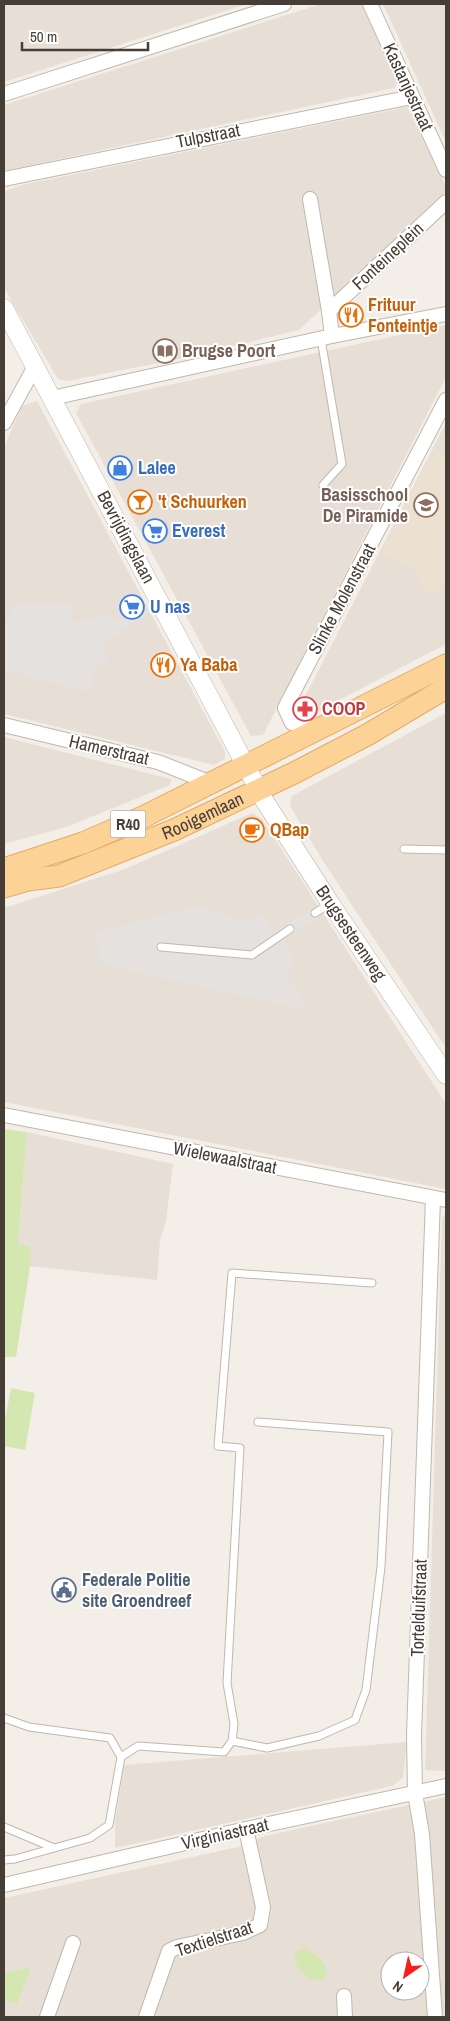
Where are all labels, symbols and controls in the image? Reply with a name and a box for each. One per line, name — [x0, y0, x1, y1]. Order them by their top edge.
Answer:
scale bar — [22, 20, 149, 52]
text: 50 m — [30, 26, 57, 47]
street label: Kastanjestraat — [377, 39, 440, 135]
street label: Tulpstraat — [174, 117, 242, 154]
street label: Fonteineplein — [346, 216, 429, 295]
place label: Frituur Fonteintje — [368, 292, 438, 338]
restaurant icon: Frituur Fonteintje — [338, 302, 364, 328]
library icon: Brugse Poort — [152, 338, 178, 364]
place label: Brugse Poort — [182, 338, 276, 363]
shop icon: Lalee — [107, 455, 133, 481]
place label: Lalee — [138, 455, 176, 480]
place label: Basisschool De Piramide — [321, 482, 408, 528]
street label: Bevrijdingslaan — [92, 486, 161, 588]
bar icon: 't Schuurken — [127, 489, 153, 515]
place label: 't Schuurken — [158, 489, 247, 514]
school or university icon: Basisschool De Piramide — [413, 492, 439, 518]
supermarket icon: Everest — [142, 518, 168, 544]
place label: Everest — [172, 518, 225, 543]
street label: Slinke Molenstraat — [302, 539, 381, 659]
supermarket icon: U nas — [119, 594, 145, 620]
place label: U nas — [150, 594, 190, 619]
restaurant icon: Ya Baba — [150, 652, 176, 678]
place label: Ya Baba — [180, 652, 238, 677]
pharmacy icon: COOP — [292, 696, 318, 722]
place label: COOP — [322, 696, 366, 721]
street label: Hamerstraat — [67, 728, 151, 771]
street label: Rooigemlaan — [158, 786, 248, 846]
road number: R40 — [110, 811, 146, 838]
cafe icon: QBap — [239, 817, 265, 843]
place label: QBap — [270, 817, 309, 842]
street label: Brugsesteenweg — [310, 880, 393, 986]
street label: Wielewaalstraat — [171, 1135, 279, 1180]
street label: Tortelduifstraat — [404, 1559, 433, 1657]
place label: Federale Politie site Groendreef — [82, 1567, 191, 1613]
public building icon: Federale Politie site Groendreef — [51, 1577, 77, 1603]
street label: Virginiastraat — [179, 1811, 271, 1856]
street label: Textielstraat — [172, 1914, 256, 1963]
north arrow — [380, 1951, 430, 2001]
text: N — [389, 1977, 406, 1997]

